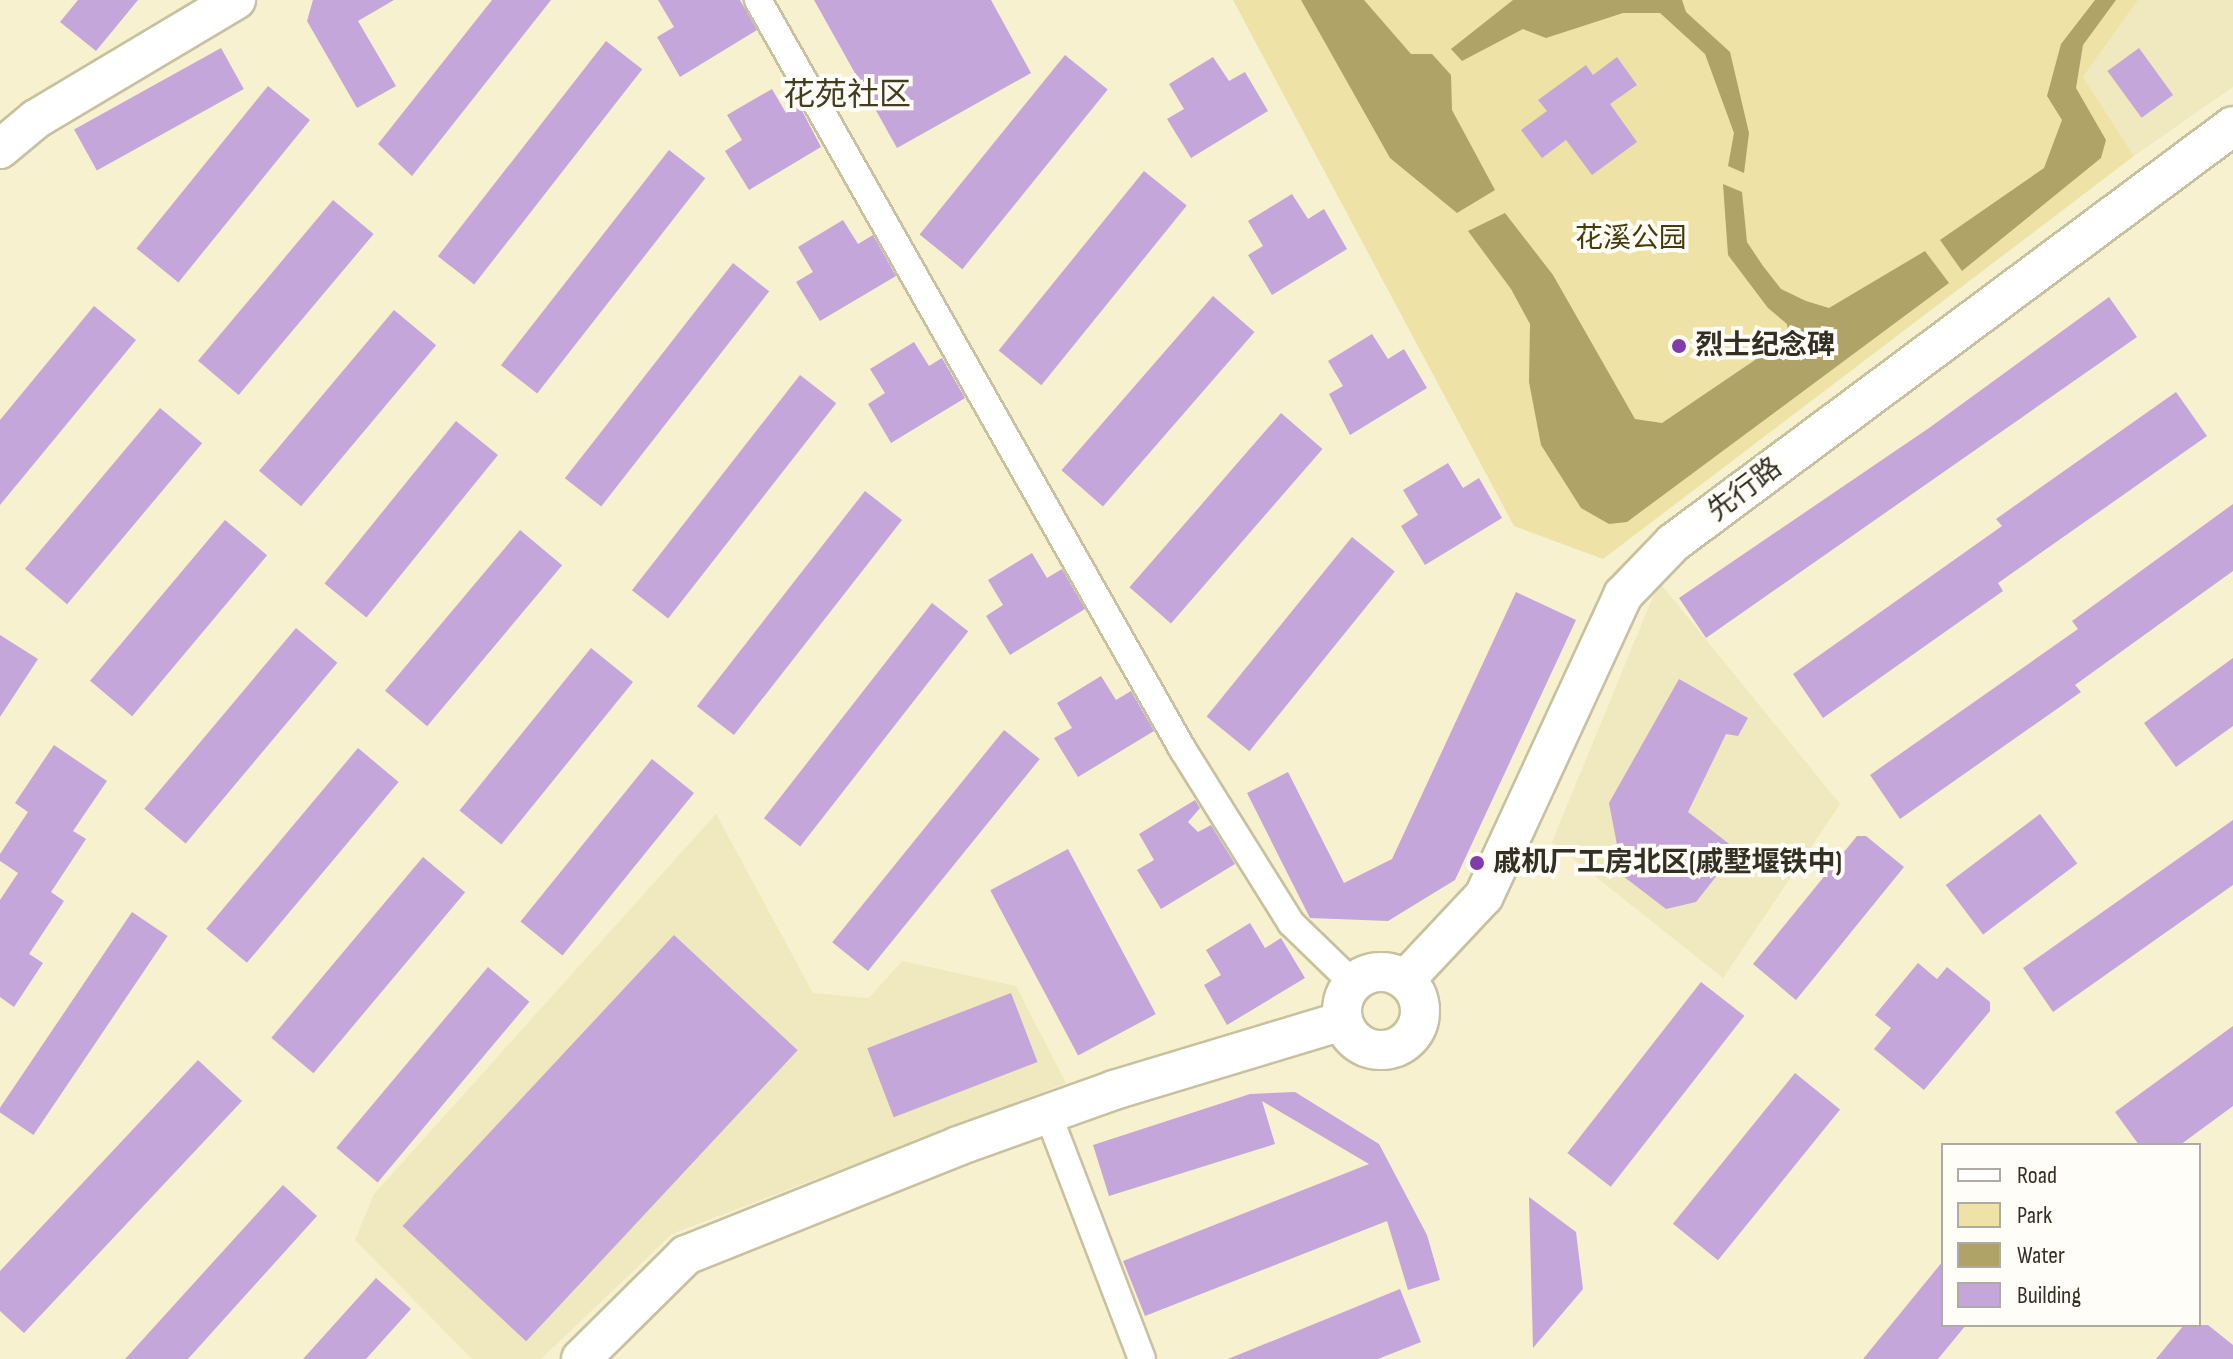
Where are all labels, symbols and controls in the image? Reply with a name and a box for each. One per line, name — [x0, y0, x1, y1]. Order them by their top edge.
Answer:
district label: 花苑社区 — [783, 77, 911, 115]
park label: 花溪公园 — [1575, 222, 1687, 256]
place label: 烈士纪念碑 — [1695, 329, 1835, 363]
marker: 烈士纪念碑 — [1670, 337, 1688, 355]
street label: 先行路 — [1701, 451, 1789, 529]
place label: 戚机厂工房北区(戚墅堰铁中) — [1493, 846, 1842, 880]
marker: 戚机厂工房北区(戚墅堰铁中) — [1468, 854, 1486, 872]
legend — [1941, 1143, 2201, 1327]
text: Road — [2017, 1161, 2057, 1190]
text: Park — [2017, 1201, 2052, 1230]
text: Water — [2017, 1241, 2065, 1270]
text: Building — [2017, 1281, 2081, 1310]

